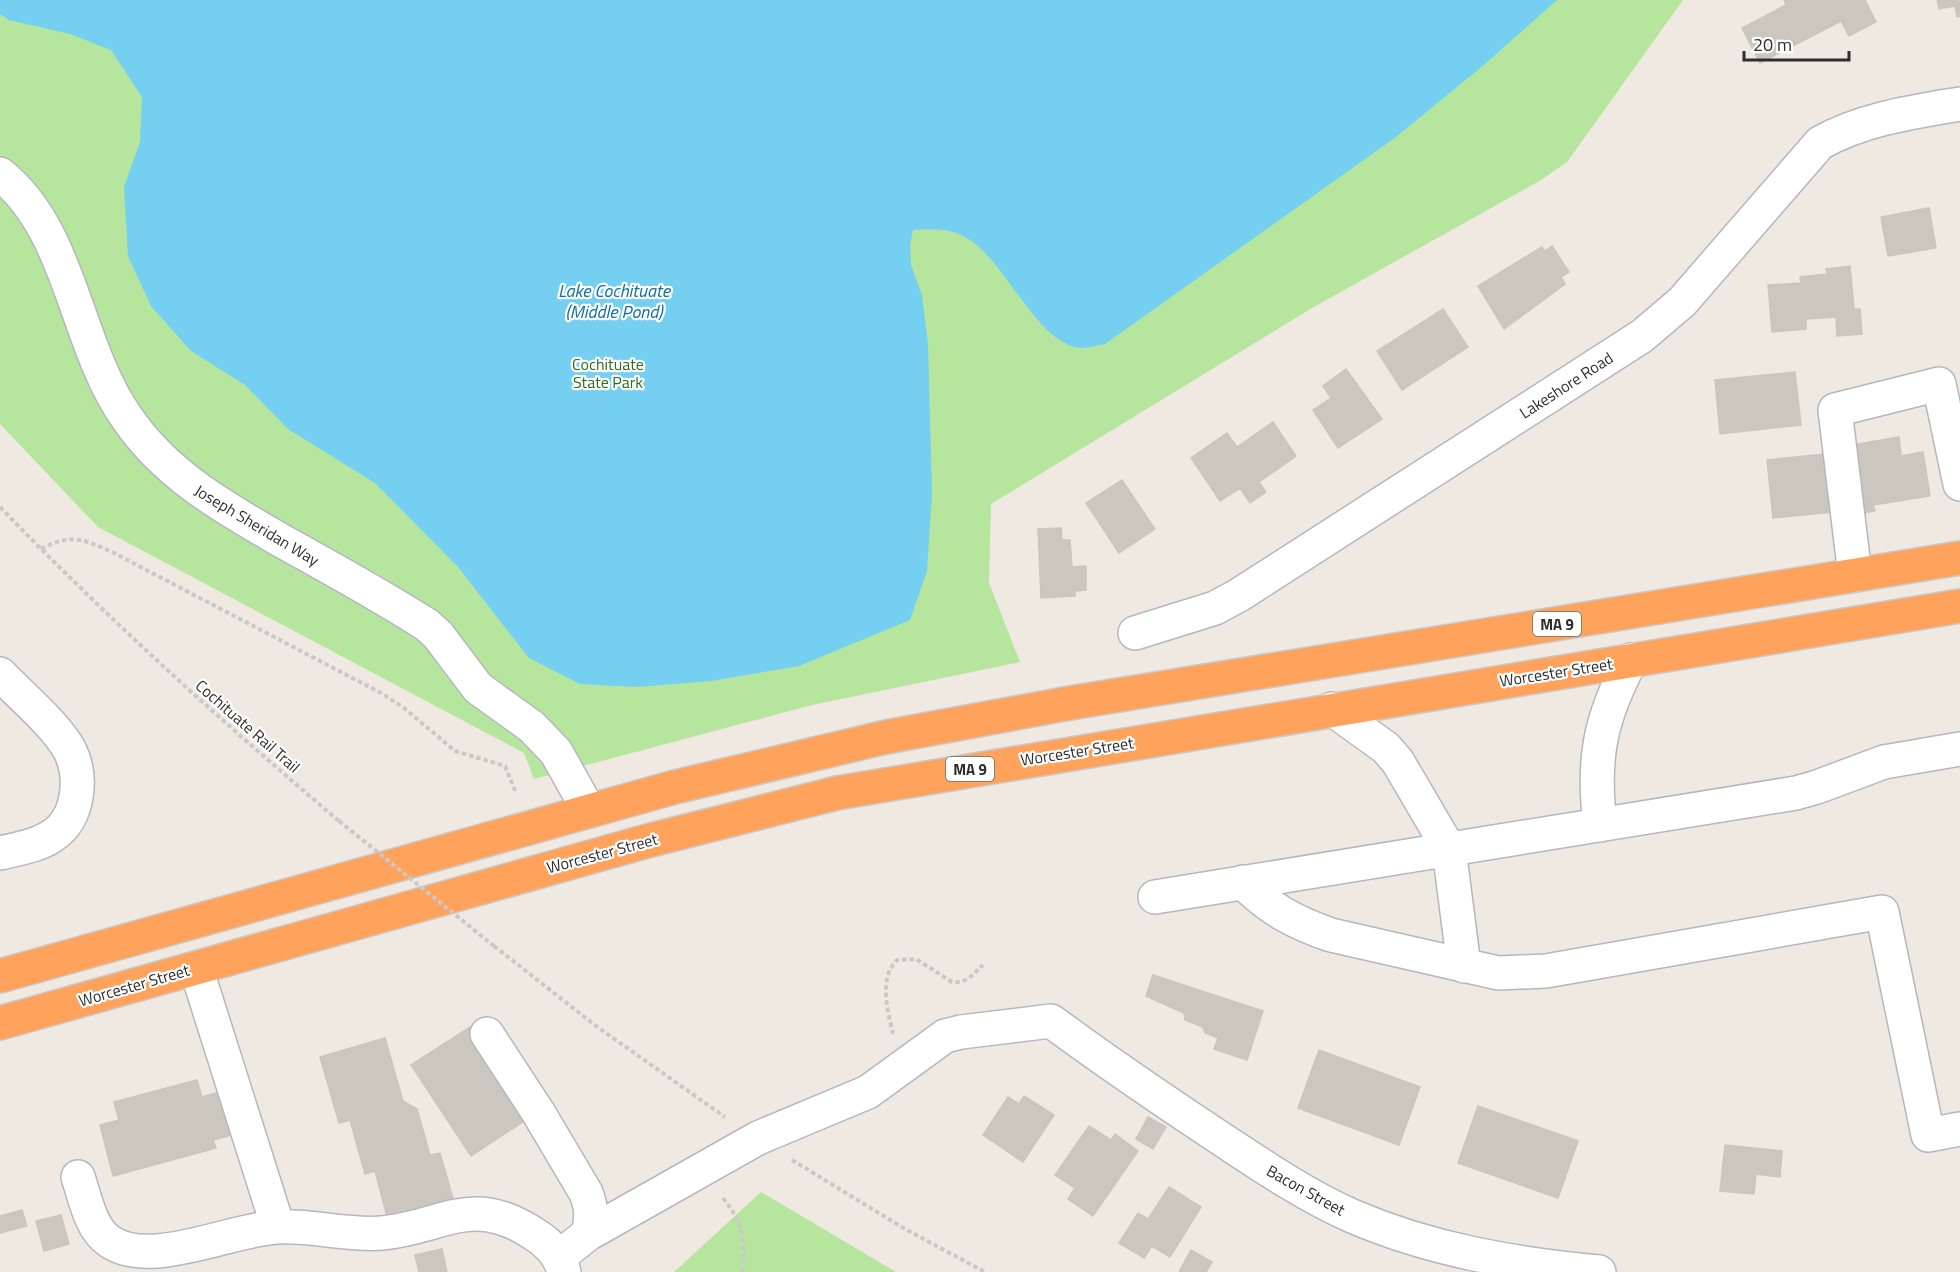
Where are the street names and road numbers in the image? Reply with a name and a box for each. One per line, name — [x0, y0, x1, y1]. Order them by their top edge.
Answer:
street label: Lakeshore Road — [1514, 346, 1618, 424]
street label: Joseph Sheridan Way — [190, 478, 324, 572]
road number: MA 9 — [1533, 612, 1581, 636]
street label: Worcester Street — [1498, 651, 1615, 693]
street label: Cochituate Rail Trail — [190, 674, 306, 778]
street label: Worcester Street — [1019, 730, 1136, 772]
road number: MA 9 — [946, 757, 994, 781]
street label: Worcester Street — [544, 827, 661, 879]
street label: Worcester Street — [76, 958, 193, 1012]
street label: Bacon Street — [1262, 1159, 1350, 1222]

